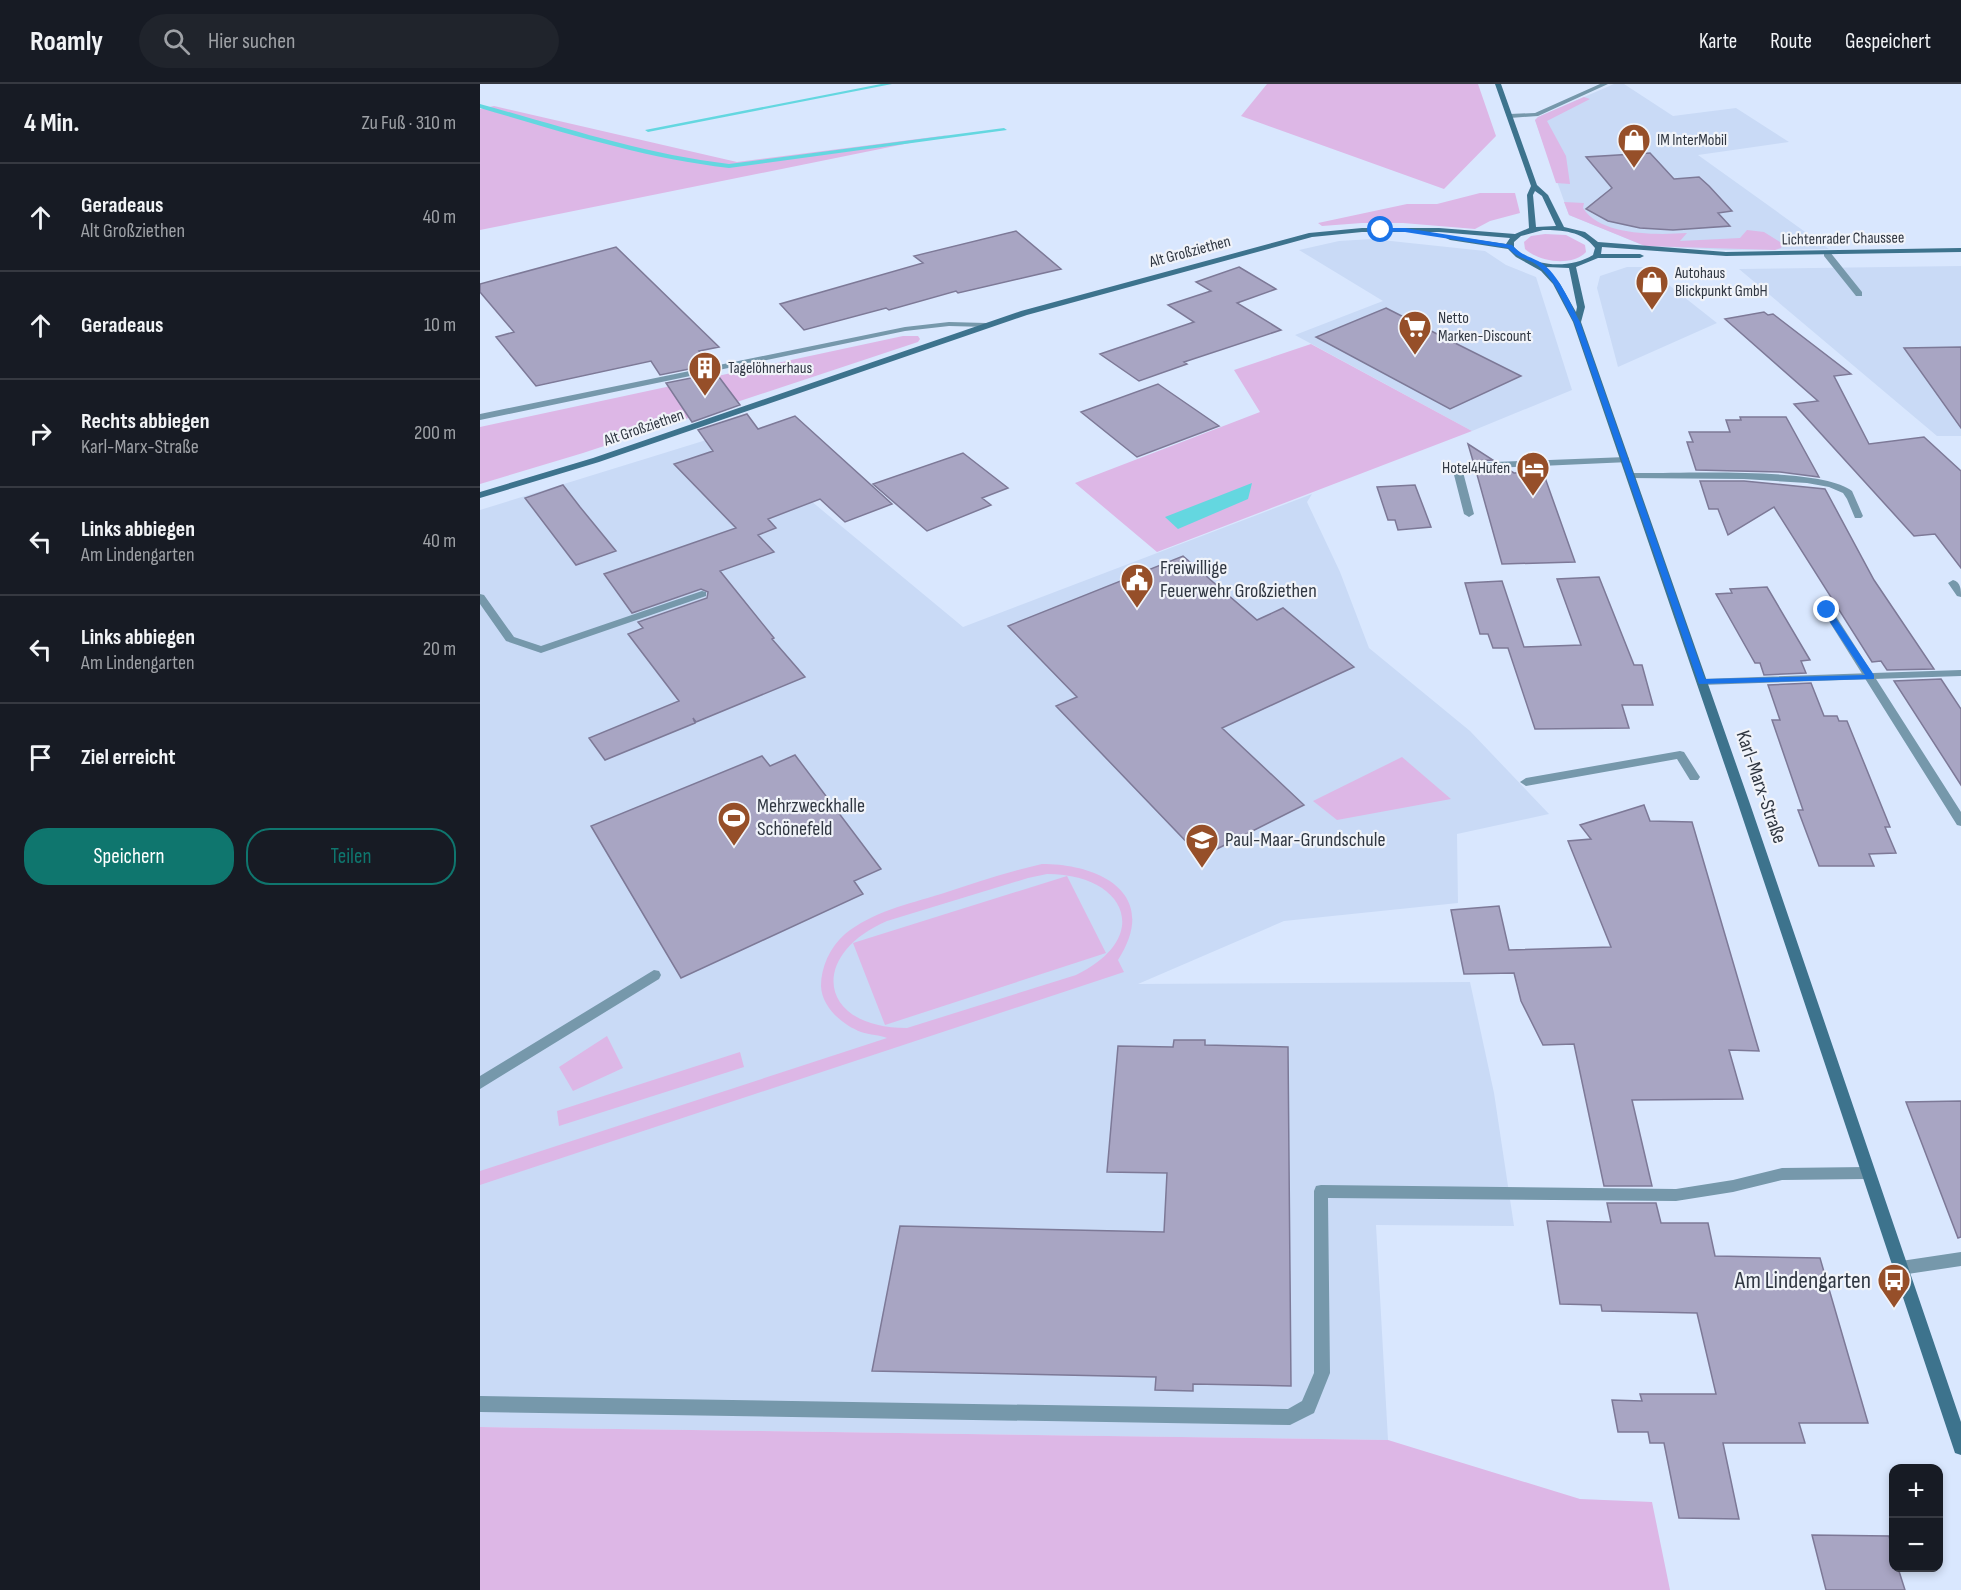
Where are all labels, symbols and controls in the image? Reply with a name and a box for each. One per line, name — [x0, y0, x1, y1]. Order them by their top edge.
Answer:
search box — [139, 14, 559, 68]
text: Roamly — [30, 25, 103, 58]
icon: search — [160, 25, 193, 58]
text: Hier suchen — [208, 28, 295, 55]
text: Karte — [1699, 29, 1737, 54]
text: Route — [1770, 29, 1812, 54]
text: Gespeichert — [1845, 29, 1931, 54]
text: 4 Min. — [24, 108, 79, 139]
text: Zu Fuß · 310 m — [361, 111, 456, 135]
shop icon: IM InterMobil — [1616, 122, 1652, 169]
place label: IM InterMobil — [1657, 131, 1727, 150]
text: Geradeaus — [81, 192, 164, 219]
icon: ahead — [24, 201, 57, 234]
text: 40 m — [423, 205, 456, 229]
route start — [1367, 216, 1393, 242]
text: Alt Großziethen — [81, 219, 185, 243]
street label: Lichtenrader Chaussee — [1782, 228, 1904, 250]
street label: Alt Großziethen — [1146, 232, 1233, 272]
shop icon: Autohaus Blickpunkt GmbH — [1634, 264, 1670, 311]
place label: Autohaus Blickpunkt GmbH — [1674, 264, 1768, 301]
icon: ahead — [24, 309, 57, 342]
supermarket icon: Netto Marken-Discount — [1397, 309, 1433, 356]
place label: Netto Marken-Discount — [1438, 309, 1531, 346]
text: Geradeaus — [81, 312, 164, 339]
text: 10 m — [424, 313, 456, 337]
building icon: Tagelöhnerhaus — [687, 350, 723, 397]
place label: Tagelöhnerhaus — [728, 359, 812, 378]
street label: Alt Großziethen — [601, 405, 686, 451]
text: Rechts abbiegen — [81, 408, 210, 435]
icon: right — [24, 417, 57, 450]
text: 200 m — [414, 421, 456, 445]
text: Karl-Marx-Straße — [81, 435, 199, 459]
hotel icon: Hotel4Hufen — [1515, 450, 1551, 497]
place label: Hotel4Hufen — [1442, 459, 1510, 478]
text: Links abbiegen — [81, 516, 195, 543]
icon: left — [24, 525, 57, 558]
text: 40 m — [423, 529, 456, 553]
text: Am Lindengarten — [81, 543, 195, 567]
place label: Freiwillige Feuerwehr Großziethen — [1160, 556, 1317, 603]
public building icon: Freiwillige Feuerwehr Großziethen — [1119, 562, 1155, 609]
route end — [1813, 596, 1839, 622]
text: Links abbiegen — [81, 624, 195, 651]
icon: left — [24, 633, 57, 666]
text: 20 m — [423, 637, 456, 661]
text: Am Lindengarten — [81, 651, 195, 675]
street label: Karl-Marx-Straße — [1730, 727, 1792, 847]
icon: arrive — [24, 741, 57, 774]
text: Ziel erreicht — [81, 744, 176, 771]
place label: Mehrzweckhalle Schönefeld — [757, 794, 865, 841]
sports icon: Mehrzweckhalle Schönefeld — [716, 800, 752, 847]
school or university icon: Paul-Maar-Grundschule — [1184, 822, 1220, 869]
button: Speichern — [24, 828, 234, 885]
button: Teilen — [246, 828, 456, 885]
place label: Paul-Maar-Grundschule — [1225, 828, 1385, 852]
bus stop icon: Am Lindengarten — [1876, 1262, 1912, 1309]
place label: Am Lindengarten — [1734, 1266, 1871, 1295]
map controls — [1889, 1464, 1943, 1572]
button: + — [1889, 1464, 1943, 1518]
button: − — [1889, 1518, 1943, 1572]

